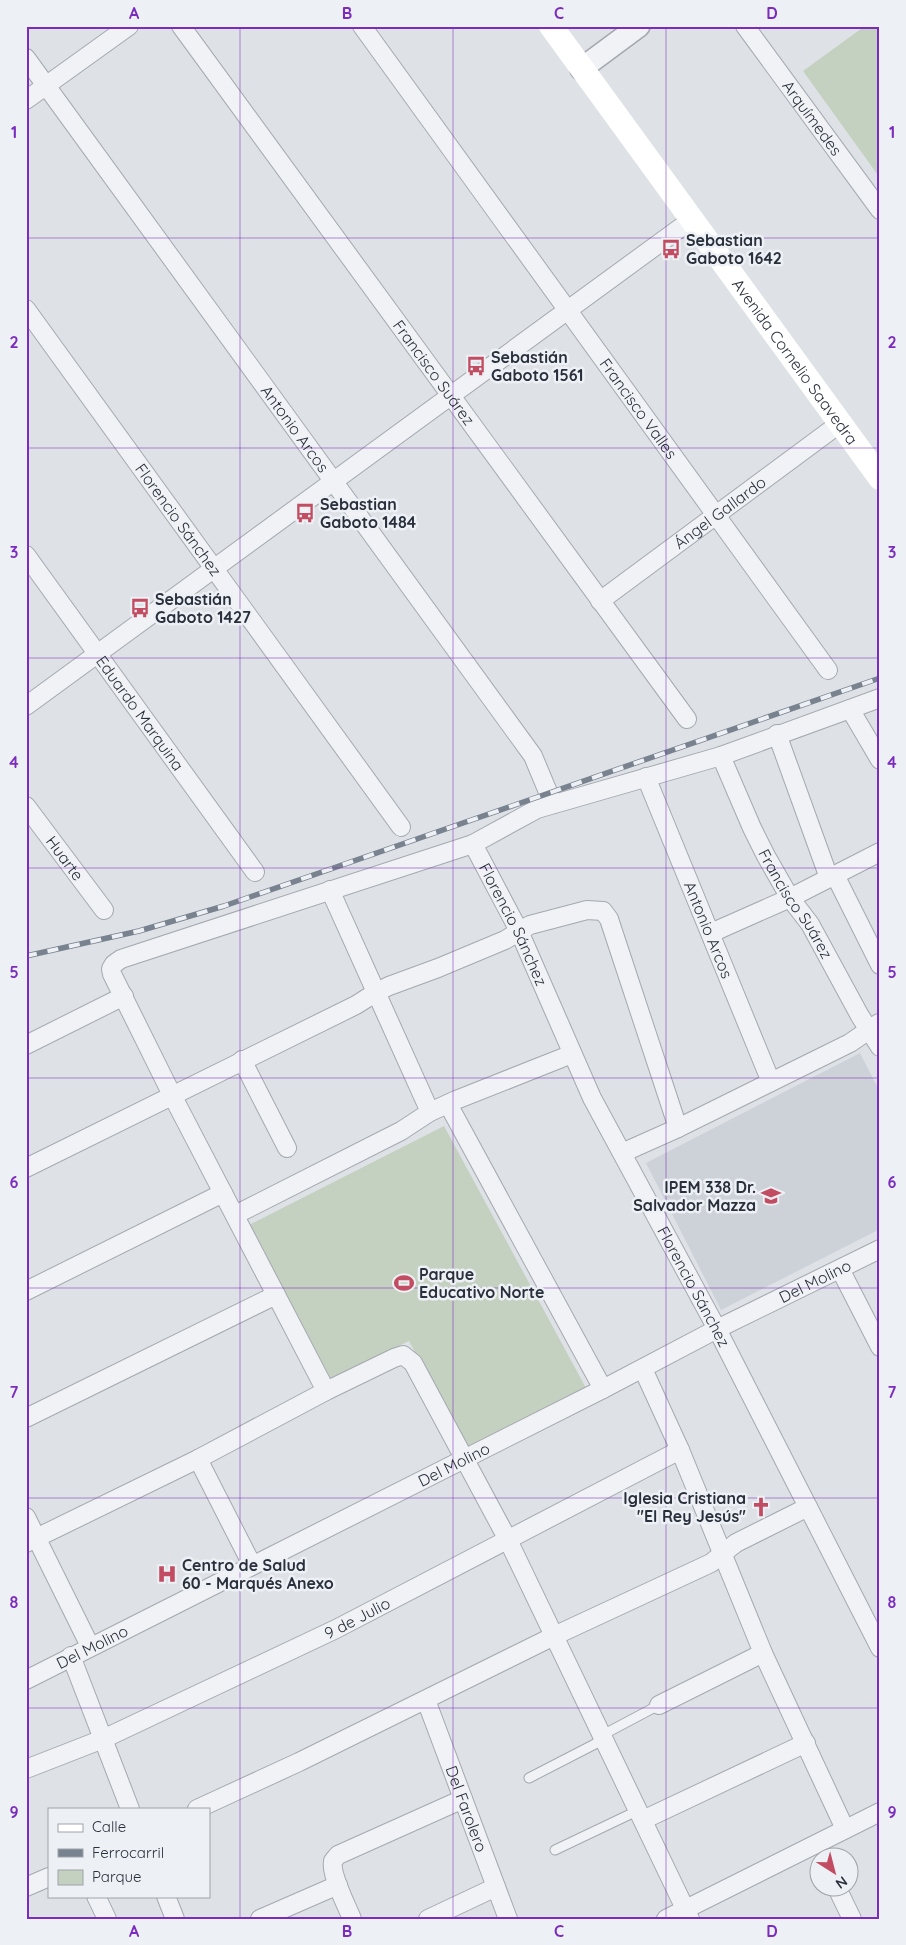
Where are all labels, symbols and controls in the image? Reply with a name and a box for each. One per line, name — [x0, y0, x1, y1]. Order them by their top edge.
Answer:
text: A — [129, 3, 140, 23]
text: B — [342, 3, 352, 23]
text: C — [554, 3, 564, 23]
text: D — [766, 3, 778, 23]
street label: Arquímedes — [778, 76, 847, 159]
text: 1 — [11, 122, 17, 142]
text: 1 — [889, 122, 895, 142]
place label: Sebastian Gaboto 1642 — [686, 230, 782, 268]
bus stop icon: Sebastian Gaboto 1642 — [660, 238, 682, 260]
street label: Avenida Cornelio Saavedra — [728, 274, 862, 449]
street label: Francisco Suárez — [389, 316, 479, 429]
text: 2 — [9, 332, 19, 352]
text: 2 — [887, 332, 897, 352]
place label: Sebastián Gaboto 1561 — [491, 347, 584, 385]
street label: Francisco Valles — [596, 354, 682, 463]
bus stop icon: Sebastián Gaboto 1561 — [465, 355, 487, 377]
street label: Antonio Arcos — [257, 381, 334, 476]
street label: Florencio Sánchez — [131, 459, 226, 580]
street label: Ángel Gallardo — [670, 472, 770, 553]
place label: Sebastian Gaboto 1484 — [320, 494, 417, 532]
bus stop icon: Sebastian Gaboto 1484 — [294, 502, 316, 524]
text: 3 — [10, 542, 18, 562]
text: 3 — [888, 542, 896, 562]
place label: Sebastián Gaboto 1427 — [155, 589, 251, 627]
bus stop icon: Sebastián Gaboto 1427 — [129, 597, 151, 619]
street label: Eduardo Marquina — [92, 652, 188, 775]
text: 4 — [9, 752, 19, 772]
text: 4 — [887, 752, 897, 772]
street label: Huarte — [42, 832, 88, 884]
street label: Francisco Suárez — [754, 846, 837, 962]
street label: Florencio Sánchez — [475, 860, 552, 989]
street label: Antonio Arcos — [680, 878, 737, 981]
text: 5 — [9, 962, 19, 982]
text: 5 — [887, 962, 897, 982]
text: 6 — [10, 1172, 19, 1192]
text: 6 — [888, 1172, 897, 1192]
place label: IPEM 338 Dr. Salvador Mazza — [633, 1177, 756, 1215]
school or university icon: IPEM 338 Dr. Salvador Mazza — [760, 1185, 782, 1207]
street label: Florencio Sánchez — [653, 1223, 734, 1350]
street label: Del Molino — [776, 1255, 854, 1307]
place label: Parque Educativo Norte — [419, 1264, 544, 1302]
sports icon: Parque Educativo Norte — [393, 1272, 415, 1294]
text: 7 — [10, 1382, 19, 1402]
text: 7 — [888, 1382, 897, 1402]
street label: Del Molino — [414, 1438, 493, 1491]
place label: Iglesia Cristiana "El Rey Jesús" — [623, 1488, 746, 1526]
church icon: Iglesia Cristiana "El Rey Jesús" — [750, 1496, 772, 1518]
place label: Centro de Salud 60 - Marqués Anexo — [182, 1555, 334, 1593]
hospital icon: Centro de Salud 60 - Marqués Anexo — [156, 1563, 178, 1585]
text: 8 — [10, 1592, 19, 1612]
text: 8 — [888, 1592, 897, 1612]
street label: 9 de Julio — [321, 1593, 393, 1643]
street label: Del Molino — [53, 1620, 131, 1673]
street label: Del Farolero — [441, 1763, 492, 1855]
text: 9 — [9, 1802, 19, 1822]
text: 9 — [887, 1802, 897, 1822]
legend — [48, 1808, 210, 1898]
text: Calle — [92, 1817, 126, 1836]
text: Ferrocarril — [92, 1843, 164, 1862]
north arrow — [808, 1848, 858, 1898]
text: Parque — [92, 1867, 142, 1886]
text: N — [832, 1872, 851, 1893]
text: A — [129, 1921, 140, 1941]
text: B — [342, 1921, 352, 1941]
text: C — [554, 1921, 564, 1941]
text: D — [766, 1921, 778, 1941]

